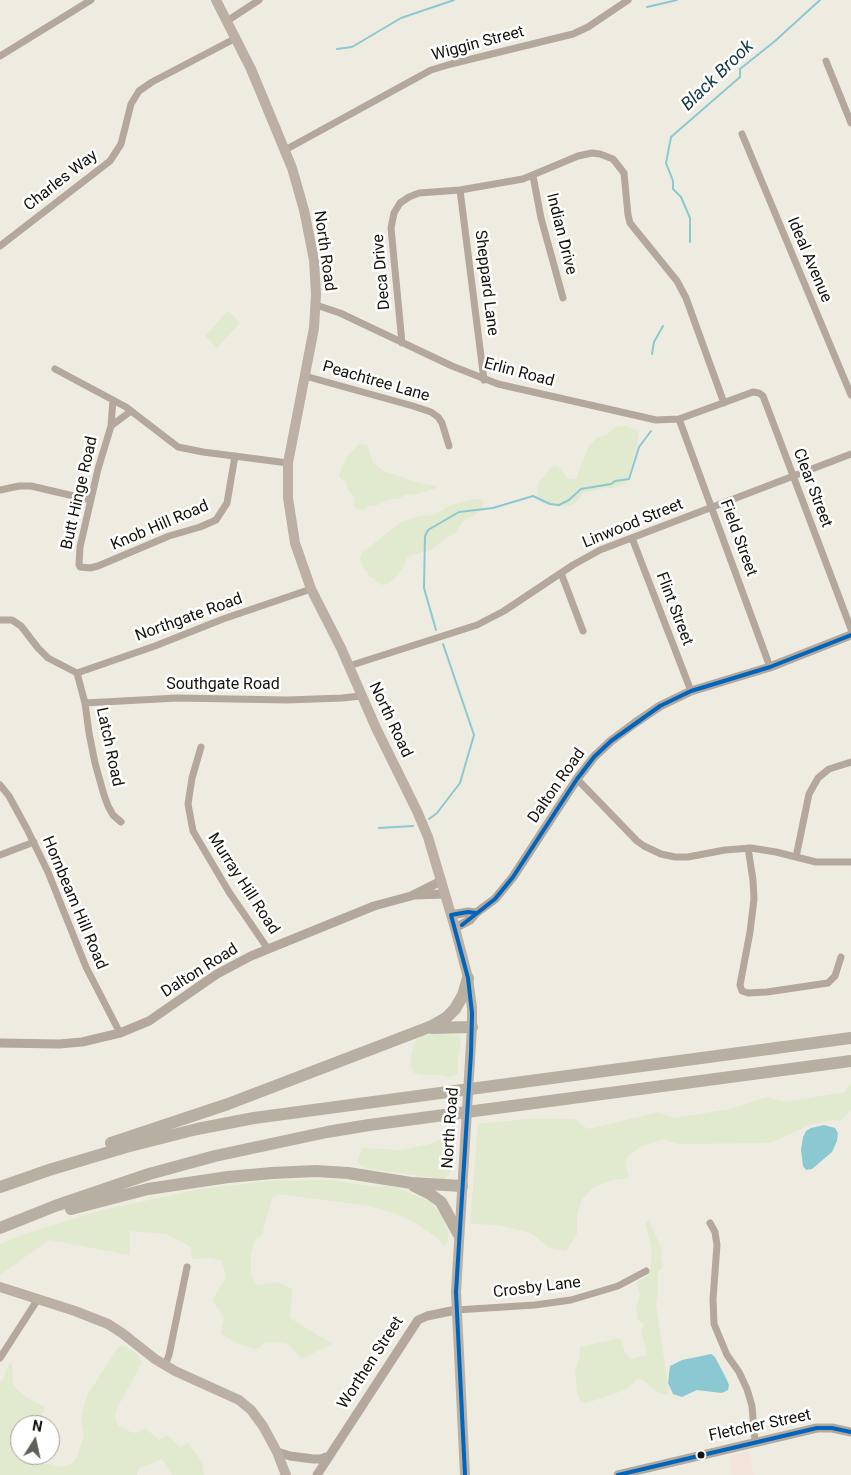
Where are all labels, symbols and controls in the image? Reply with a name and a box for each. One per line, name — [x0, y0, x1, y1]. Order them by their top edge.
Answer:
street label: Wiggin Street — [430, 22, 526, 66]
water label: Black Brook — [677, 36, 759, 116]
street label: Charles Way — [20, 146, 102, 216]
street label: Indian Drive — [542, 191, 580, 277]
street label: North Road — [309, 210, 339, 292]
street label: Ideal Avenue — [782, 214, 836, 306]
street label: Sheppard Lane — [470, 229, 502, 337]
street label: Deca Drive — [369, 233, 395, 311]
street label: Erlin Road — [482, 354, 556, 392]
street label: Peachtree Lane — [320, 358, 432, 406]
street label: Butt Hinge Road — [58, 435, 102, 551]
street label: Clear Street — [788, 446, 836, 530]
street label: Linwood Street — [580, 495, 686, 553]
street label: Knob Hill Road — [108, 497, 212, 555]
street label: Field Street — [715, 497, 761, 579]
street label: Flint Street — [651, 570, 697, 648]
street label: Northgate Road — [133, 590, 245, 646]
street label: Southgate Road — [166, 675, 280, 695]
street label: North Road — [364, 679, 416, 761]
street label: Latch Road — [91, 706, 127, 788]
street label: Dalton Road — [524, 745, 590, 827]
street label: Murray Hill Road — [203, 830, 283, 938]
street label: Hornbeam Hill Road — [37, 834, 111, 972]
street label: Dalton Road — [158, 940, 242, 1002]
street label: North Road — [439, 1087, 463, 1169]
street label: Crosby Lane — [492, 1273, 582, 1303]
street label: Worthen Street — [334, 1313, 408, 1413]
street label: Fletcher Street — [707, 1406, 813, 1446]
north arrow — [10, 1415, 60, 1465]
text: N — [31, 1417, 44, 1435]
unlabelled marker — [696, 1450, 706, 1460]

